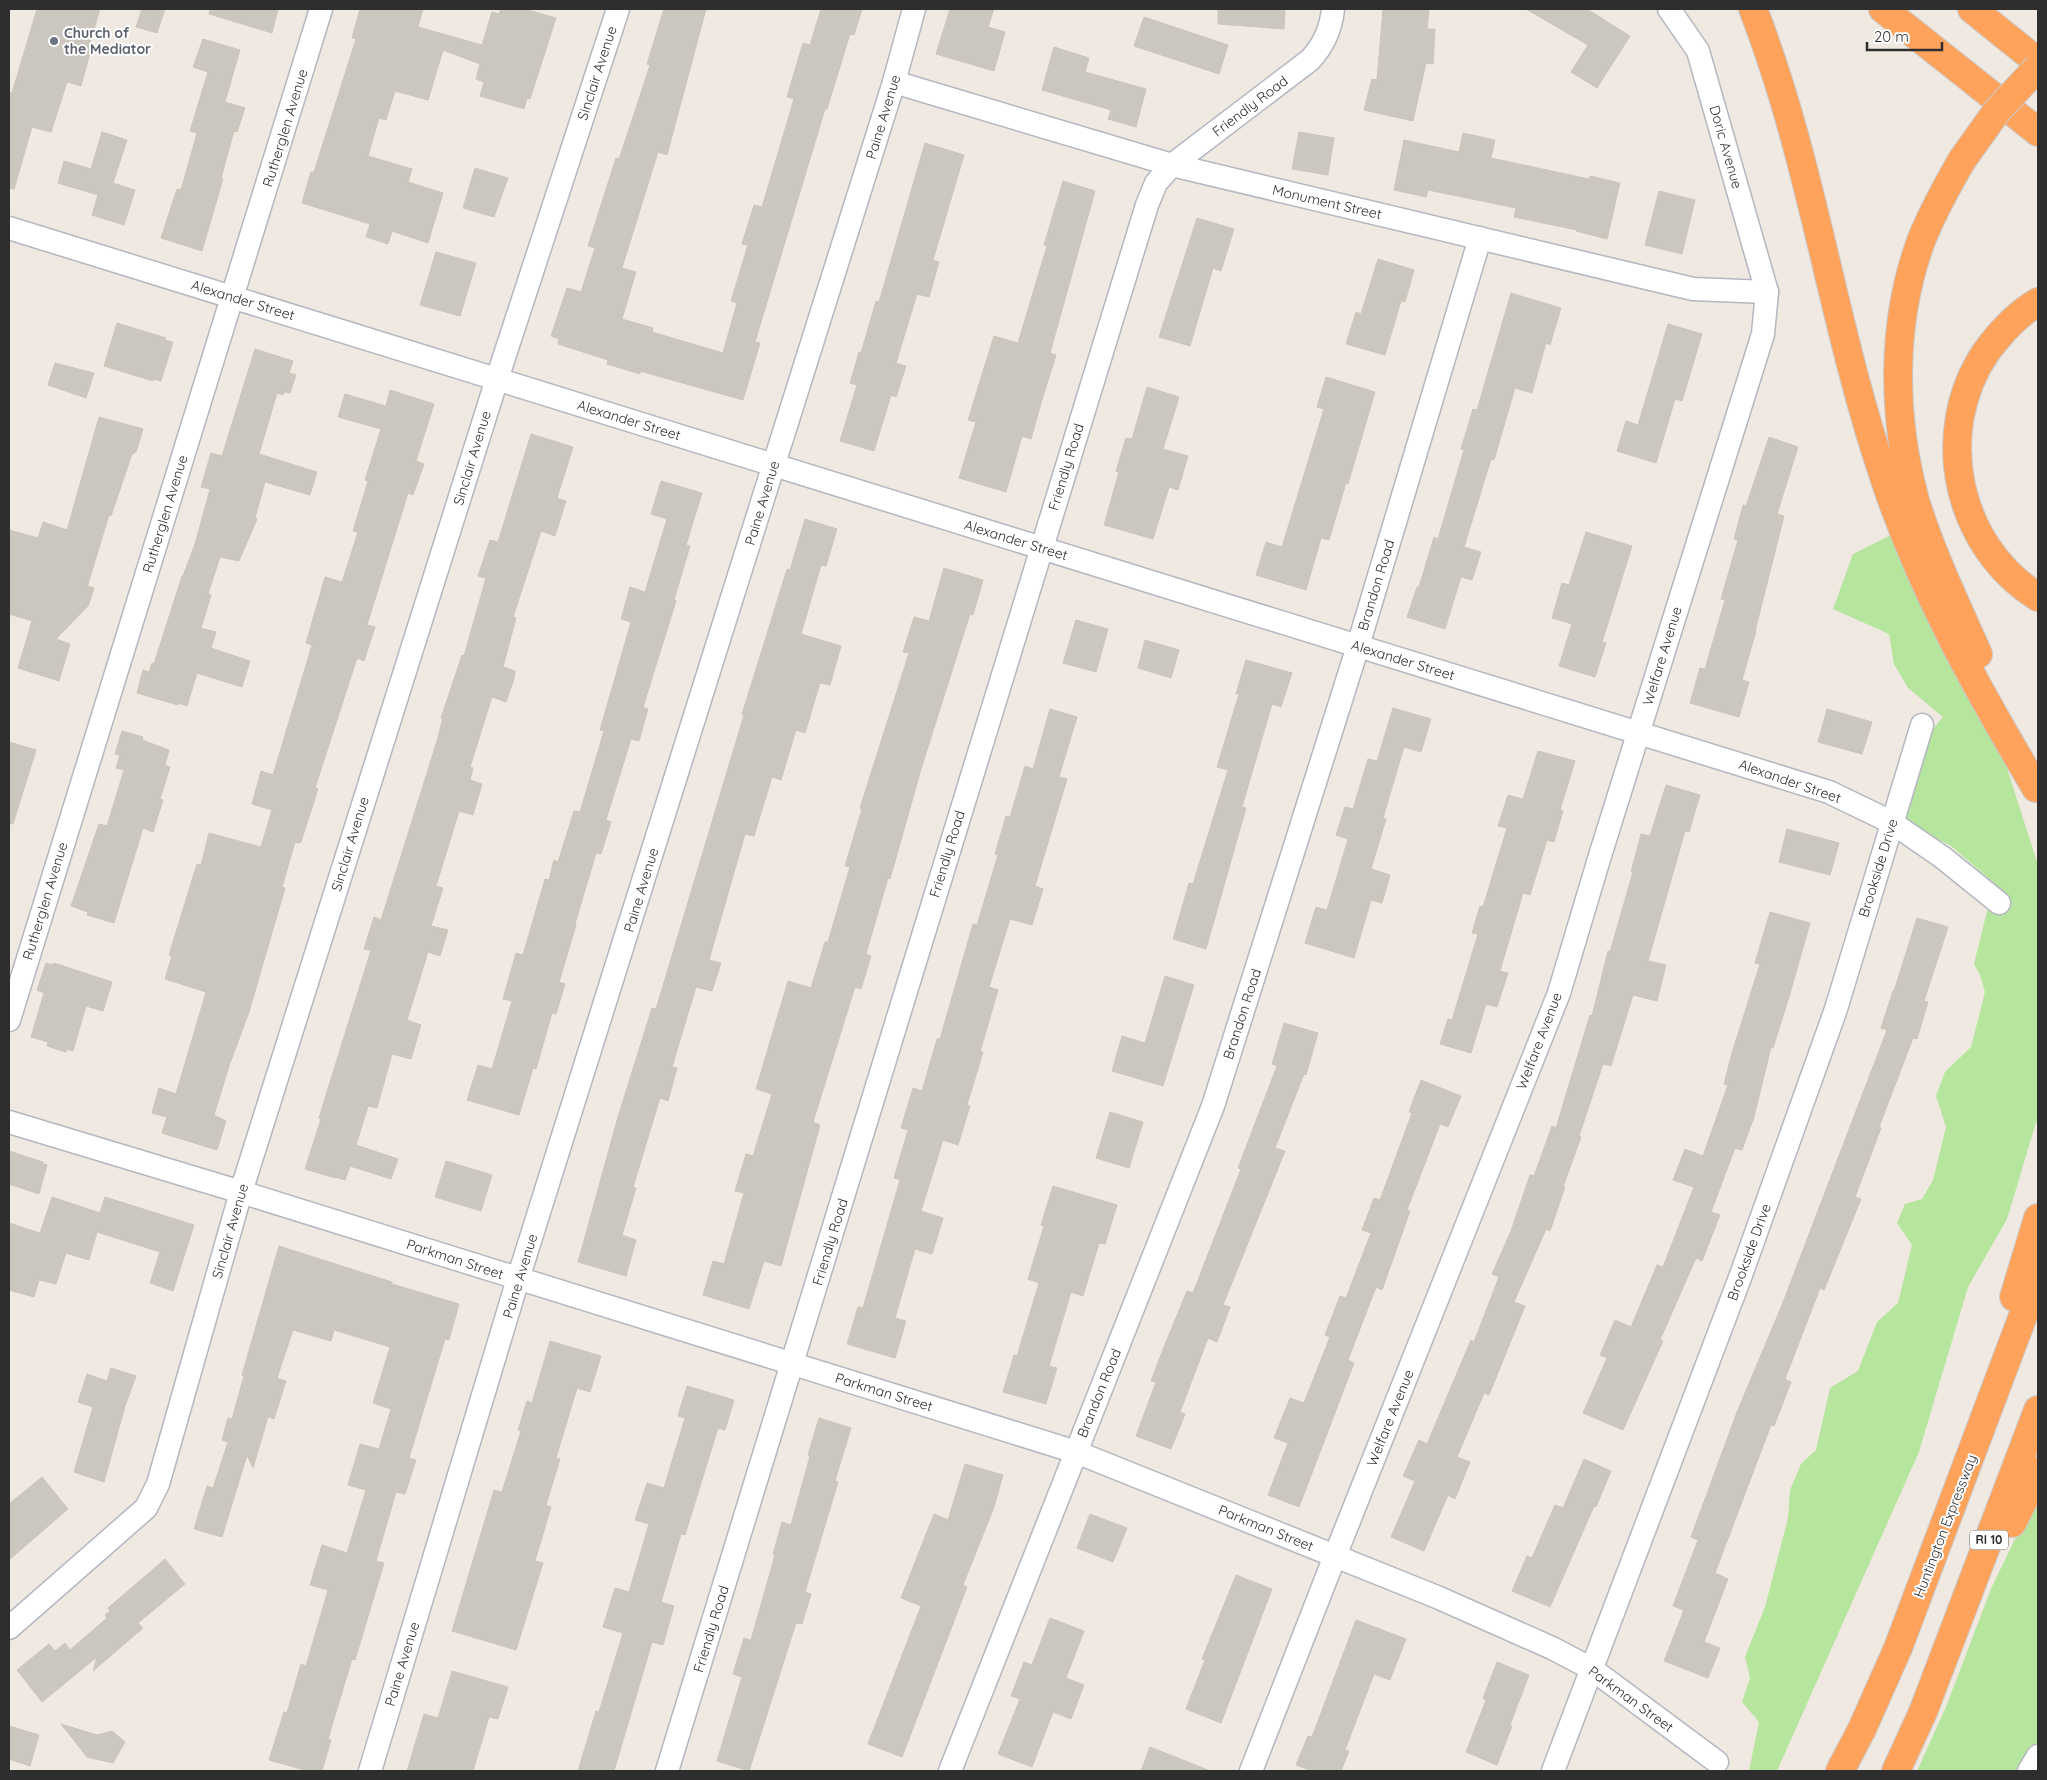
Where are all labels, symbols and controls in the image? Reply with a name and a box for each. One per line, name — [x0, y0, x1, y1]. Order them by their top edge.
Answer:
scale bar — [1867, 20, 1942, 52]
place label: Church of the Mediator — [64, 24, 151, 58]
street label: Sinclair Avenue — [573, 24, 621, 122]
text: 20 m — [1874, 27, 1909, 46]
marker: Church of the Mediator — [48, 35, 60, 47]
street label: Rutherglen Avenue — [258, 67, 312, 189]
street label: Paine Avenue — [862, 72, 904, 161]
street label: Friendly Road — [1209, 72, 1291, 140]
street label: Doric Avenue — [1705, 103, 1747, 191]
street label: Monument Street — [1271, 181, 1384, 223]
street label: Alexander Street — [189, 276, 297, 324]
street label: Alexander Street — [575, 396, 683, 444]
street label: Sinclair Avenue — [449, 408, 495, 507]
street label: Friendly Road — [1044, 421, 1088, 513]
street label: Rutherglen Avenue — [138, 453, 192, 575]
street label: Paine Avenue — [741, 458, 783, 547]
street label: Alexander Street — [962, 516, 1070, 564]
street label: Brandon Road — [1354, 537, 1398, 633]
street label: Welfare Avenue — [1638, 604, 1686, 708]
street label: Alexander Street — [1349, 636, 1457, 684]
street label: Alexander Street — [1736, 755, 1844, 807]
street label: Sinclair Avenue — [327, 794, 373, 893]
street label: Friendly Road — [925, 808, 969, 900]
street label: Brookside Drive — [1854, 817, 1902, 919]
street label: Rutherglen Avenue — [18, 840, 72, 962]
street label: Paine Avenue — [620, 845, 662, 934]
street label: Brandon Road — [1219, 966, 1265, 1062]
street label: Welfare Avenue — [1512, 990, 1566, 1092]
street label: Sinclair Avenue — [208, 1181, 252, 1281]
street label: Friendly Road — [808, 1196, 852, 1288]
street label: Brookside Drive — [1723, 1201, 1775, 1303]
street label: Paine Avenue — [499, 1231, 541, 1320]
street label: Parkman Street — [404, 1235, 506, 1283]
street label: Brandon Road — [1073, 1346, 1125, 1440]
street label: Welfare Avenue — [1362, 1367, 1418, 1469]
street label: Parkman Street — [833, 1369, 935, 1415]
street label: Huntington Expressway — [1909, 1452, 1981, 1600]
street label: Parkman Street — [1216, 1501, 1316, 1555]
road number: RI 10 — [1970, 1530, 2008, 1550]
street label: Friendly Road — [689, 1583, 733, 1675]
street label: Paine Avenue — [381, 1619, 423, 1708]
street label: Parkman Street — [1585, 1662, 1677, 1736]

